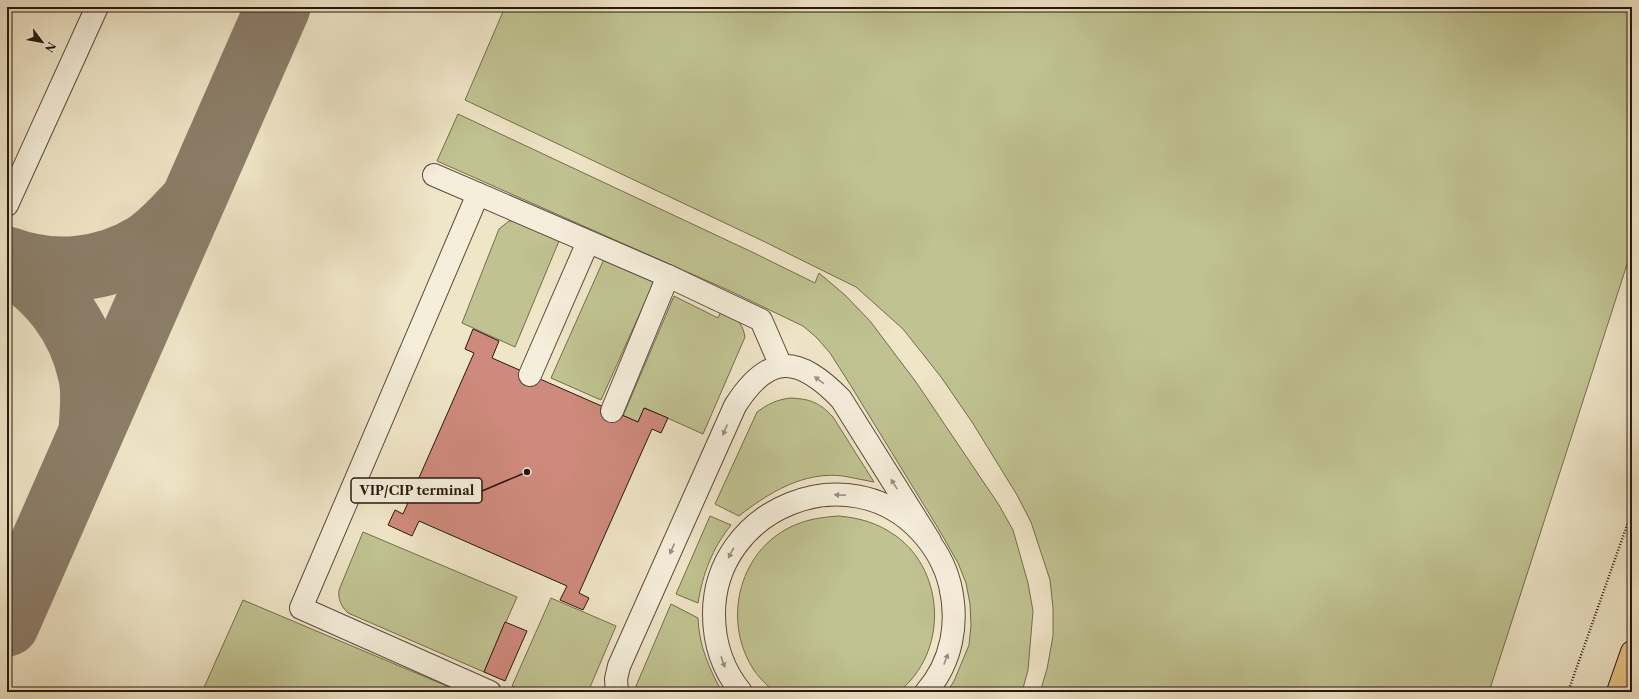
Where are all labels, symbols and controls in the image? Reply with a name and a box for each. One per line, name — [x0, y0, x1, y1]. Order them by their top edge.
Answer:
north arrow — [22, 22, 62, 62]
text: N — [42, 40, 59, 55]
one-way arrow — [814, 376, 824, 384]
one-way arrow — [722, 424, 728, 436]
callout: VIP/CIP terminal — [351, 478, 482, 503]
one-way arrow — [890, 479, 898, 489]
text: VIP/CIP terminal — [359, 482, 475, 498]
one-way arrow — [833, 492, 846, 498]
one-way arrow — [668, 543, 674, 555]
one-way arrow — [728, 547, 735, 559]
one-way arrow — [943, 652, 949, 664]
one-way arrow — [720, 657, 726, 669]

